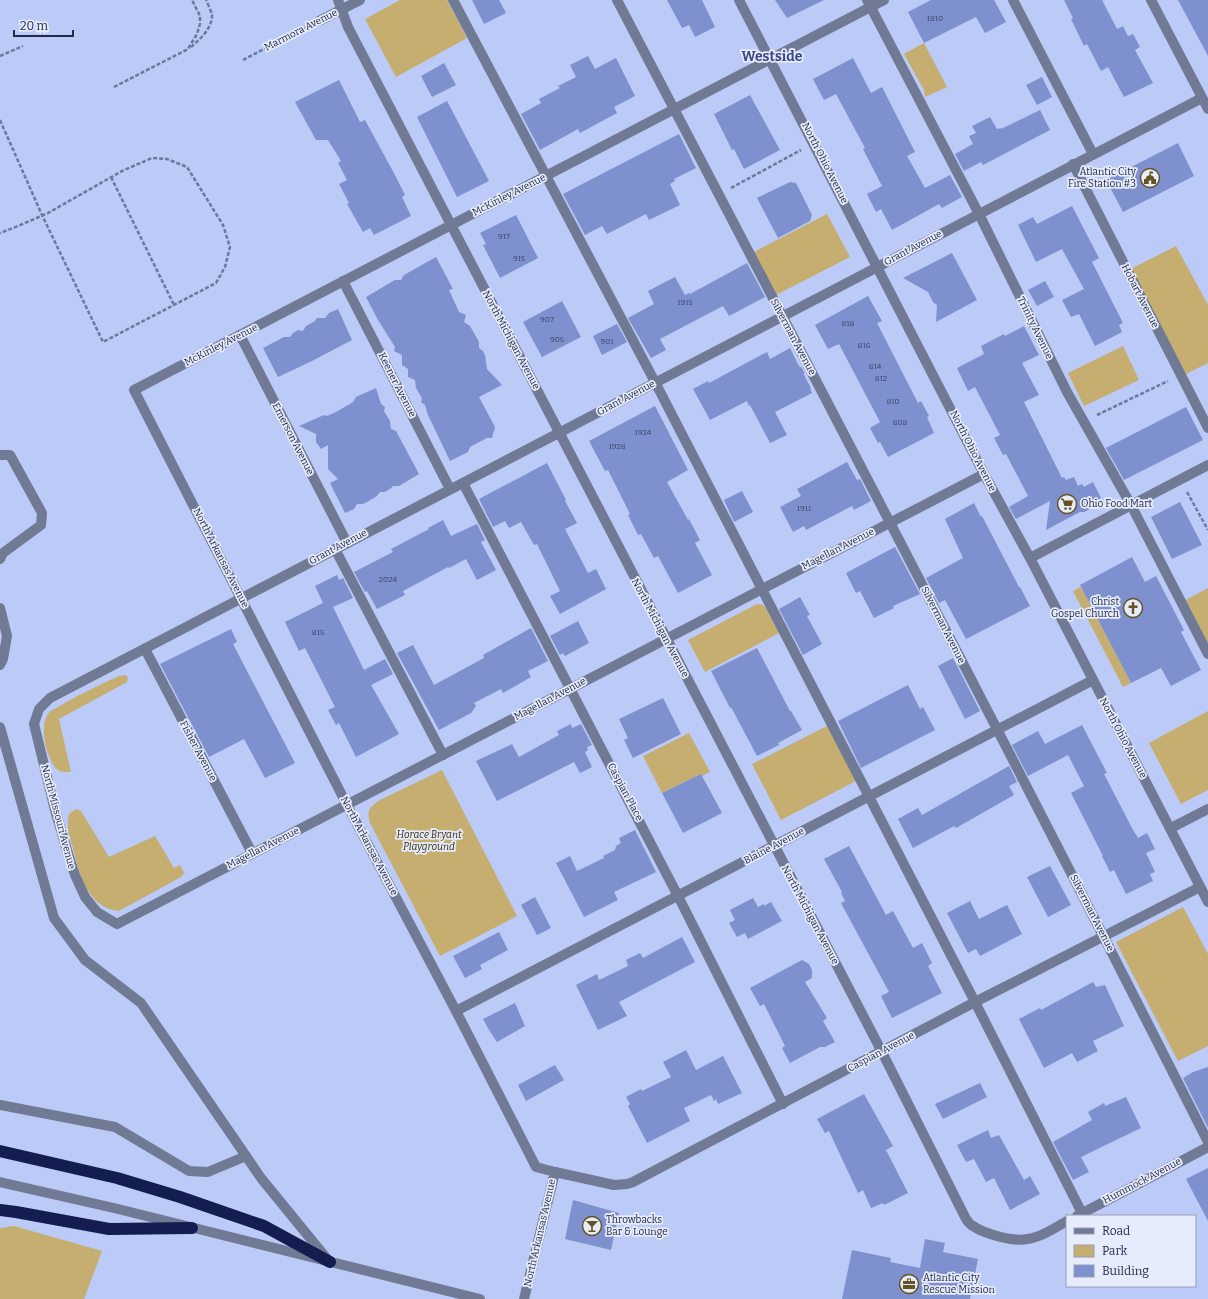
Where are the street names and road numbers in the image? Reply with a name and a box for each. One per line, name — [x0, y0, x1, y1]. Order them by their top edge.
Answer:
street label: Marmora Avenue — [262, 6, 340, 54]
street label: North Ohio Avenue — [799, 121, 851, 205]
street label: McKinley Avenue — [470, 171, 548, 219]
street label: Grant Avenue — [882, 228, 944, 268]
street label: Hobart Avenue — [1119, 262, 1161, 330]
street label: North Michigan Avenue — [480, 289, 542, 391]
street label: Trinity Avenue — [1015, 295, 1055, 361]
street label: Silverman Avenue — [768, 297, 818, 377]
street label: McKinley Avenue — [182, 321, 260, 369]
street label: Keener Avenue — [376, 351, 418, 419]
street label: Grant Avenue — [595, 378, 657, 418]
street label: Emerson Avenue — [270, 401, 316, 477]
street label: North Ohio Avenue — [947, 409, 999, 493]
street label: North Arkansas Avenue — [191, 506, 251, 610]
street label: Magellan Avenue — [800, 526, 876, 572]
street label: Grant Avenue — [307, 527, 369, 567]
street label: North Michigan Avenue — [629, 577, 691, 679]
street label: Silverman Avenue — [918, 585, 968, 665]
street label: Magellan Avenue — [512, 675, 588, 723]
street label: North Ohio Avenue — [1097, 696, 1149, 780]
street label: Fisher Avenue — [177, 719, 219, 783]
street label: Caspian Place — [605, 761, 645, 823]
street label: North Missouri Avenue — [38, 764, 78, 870]
street label: North Arkansas Avenue — [338, 795, 400, 897]
street label: Magellan Avenue — [225, 825, 301, 871]
street label: Blaine Avenue — [742, 825, 806, 867]
street label: North Michigan Avenue — [779, 864, 841, 966]
street label: Silverman Avenue — [1067, 873, 1117, 953]
street label: Caspian Avenue — [845, 1029, 917, 1075]
street label: Hummock Avenue — [1101, 1155, 1183, 1207]
street label: North Arkansas Avenue — [522, 1178, 558, 1288]

